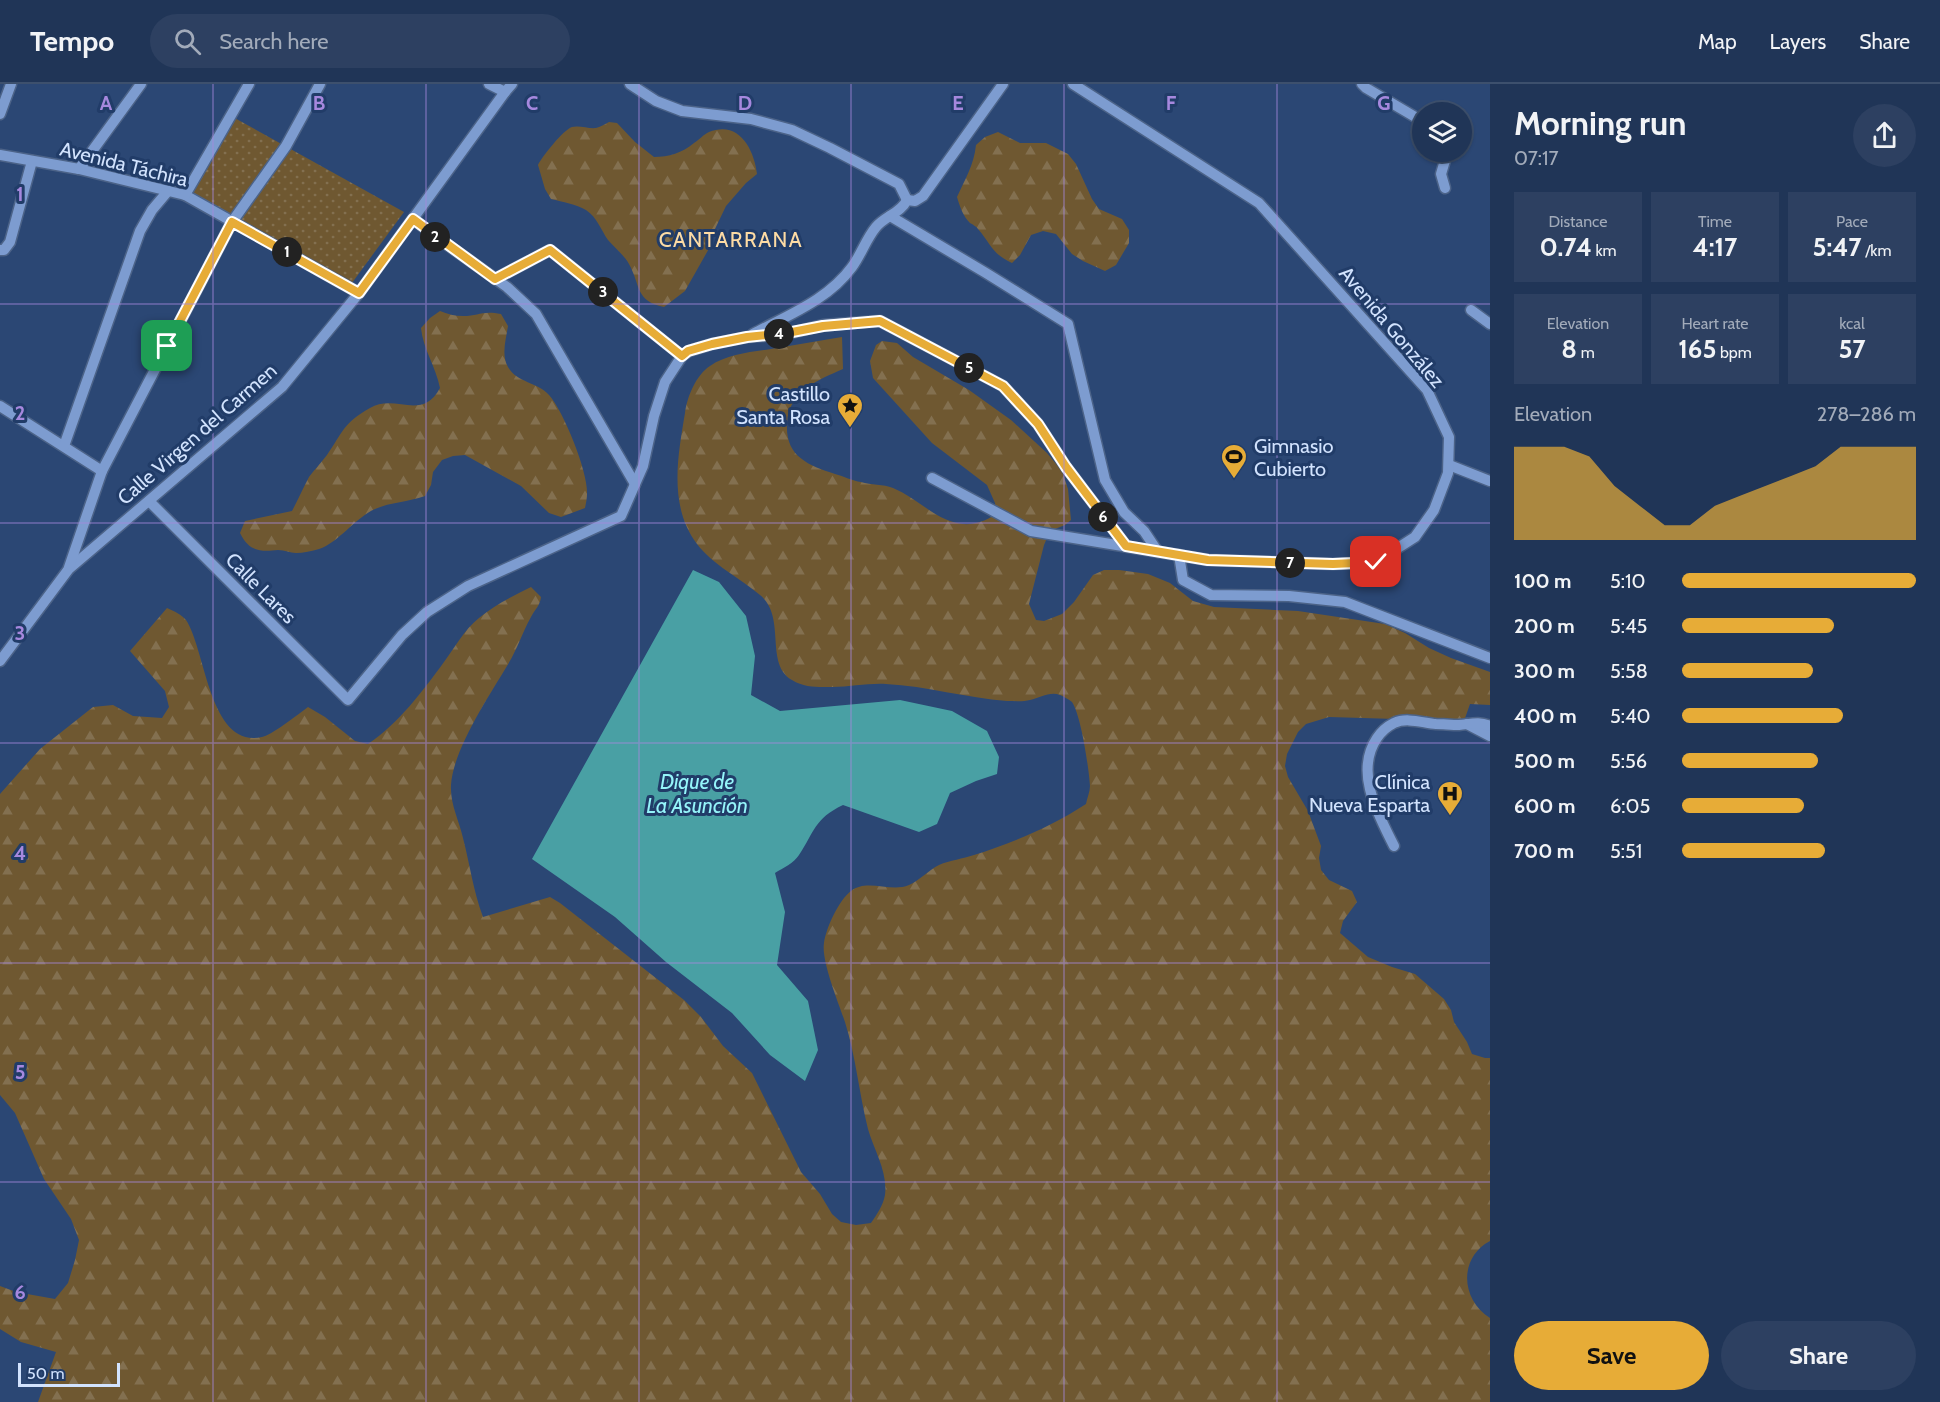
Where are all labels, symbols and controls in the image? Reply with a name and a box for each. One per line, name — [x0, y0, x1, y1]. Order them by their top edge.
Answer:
search box — [150, 14, 570, 68]
text: Tempo — [30, 24, 114, 58]
icon: search — [171, 25, 204, 58]
text: Search here — [219, 28, 329, 55]
text: Map — [1698, 29, 1737, 54]
text: Layers — [1770, 29, 1826, 54]
text: Share — [1859, 29, 1910, 54]
text: A — [100, 91, 113, 115]
text: B — [313, 91, 325, 115]
text: C — [526, 91, 538, 115]
text: D — [738, 91, 752, 115]
text: E — [952, 91, 964, 115]
text: F — [1166, 91, 1177, 115]
text: G — [1377, 91, 1391, 115]
map controls — [1412, 102, 1472, 162]
button: layers — [1412, 102, 1472, 162]
text: Morning run — [1514, 103, 1686, 143]
button: share — [1853, 104, 1916, 167]
street label: Avenida Táchira — [57, 136, 191, 192]
text: 07:17 — [1514, 146, 1559, 170]
text: 1 — [16, 182, 24, 206]
text: Distance — [1549, 212, 1607, 231]
text: Time — [1698, 212, 1732, 231]
text: Pace — [1836, 212, 1868, 231]
pin: 2 — [420, 222, 450, 252]
text: 2 — [431, 227, 439, 246]
district label: CANTARRANA — [659, 227, 803, 252]
text: 0.74 — [1539, 231, 1592, 263]
text: 4:17 — [1693, 231, 1737, 263]
text: 5:47 — [1812, 231, 1862, 263]
pin: 1 — [272, 237, 302, 267]
text: km — [1592, 241, 1617, 260]
text: /km — [1862, 241, 1892, 260]
text: 1 — [284, 242, 290, 261]
street label: Avenida González — [1334, 261, 1450, 393]
pin: 3 — [588, 277, 618, 307]
text: 3 — [599, 282, 607, 301]
text: Elevation — [1547, 314, 1609, 333]
text: Heart rate — [1682, 314, 1748, 333]
text: kcal — [1839, 314, 1865, 333]
pin: 4 — [764, 319, 794, 349]
pin — [141, 320, 192, 371]
text: 4 — [774, 324, 784, 343]
icon: arrive — [150, 329, 183, 362]
text: 8 — [1561, 333, 1577, 365]
text: 165 — [1678, 333, 1716, 365]
text: 57 — [1838, 333, 1866, 365]
text: m — [1577, 343, 1595, 362]
text: bpm — [1716, 343, 1752, 362]
pin: 5 — [954, 353, 984, 383]
street label: Calle Virgen del Carmen — [112, 358, 282, 510]
text: 5 — [965, 358, 973, 377]
place label: Castillo Santa Rosa — [736, 382, 830, 429]
place icon: Castillo Santa Rosa — [835, 391, 865, 429]
text: 2 — [15, 401, 25, 425]
text: Elevation — [1514, 402, 1592, 426]
text: 278–286 m — [1817, 402, 1916, 426]
place label: Gimnasio Cubierto — [1254, 434, 1333, 481]
sports icon: Gimnasio Cubierto — [1219, 442, 1249, 480]
pin: 6 — [1088, 502, 1118, 532]
text: 6 — [1099, 507, 1108, 526]
pin — [1350, 536, 1401, 587]
icon: check — [1359, 545, 1392, 578]
street label: Calle Lares — [221, 548, 301, 628]
pin: 7 — [1275, 548, 1305, 578]
text: 7 — [1286, 553, 1294, 572]
text: 100 m — [1514, 569, 1572, 593]
text: 5:10 — [1610, 569, 1645, 593]
text: 200 m — [1514, 614, 1575, 638]
text: 5:45 — [1610, 614, 1647, 638]
text: 3 — [15, 621, 25, 645]
text: 300 m — [1514, 659, 1575, 683]
text: 5:58 — [1610, 659, 1648, 683]
text: 400 m — [1514, 704, 1577, 728]
text: 5:40 — [1610, 704, 1651, 728]
text: 500 m — [1514, 749, 1575, 773]
text: 5:56 — [1610, 749, 1647, 773]
water label: Dique de La Asunción — [646, 769, 748, 818]
place label: Clínica Nueva Esparta — [1309, 770, 1430, 817]
hospital icon: Clínica Nueva Esparta — [1435, 779, 1465, 817]
text: 600 m — [1514, 794, 1575, 818]
text: 6:05 — [1610, 794, 1650, 818]
text: 700 m — [1514, 839, 1574, 863]
text: 5:51 — [1610, 839, 1642, 863]
text: 4 — [14, 841, 26, 865]
text: 5 — [15, 1060, 25, 1084]
text: 6 — [14, 1280, 26, 1304]
button: Save — [1514, 1321, 1709, 1390]
button: Share — [1721, 1321, 1916, 1390]
scale bar — [18, 1360, 120, 1388]
text: 50 m — [27, 1364, 64, 1383]

